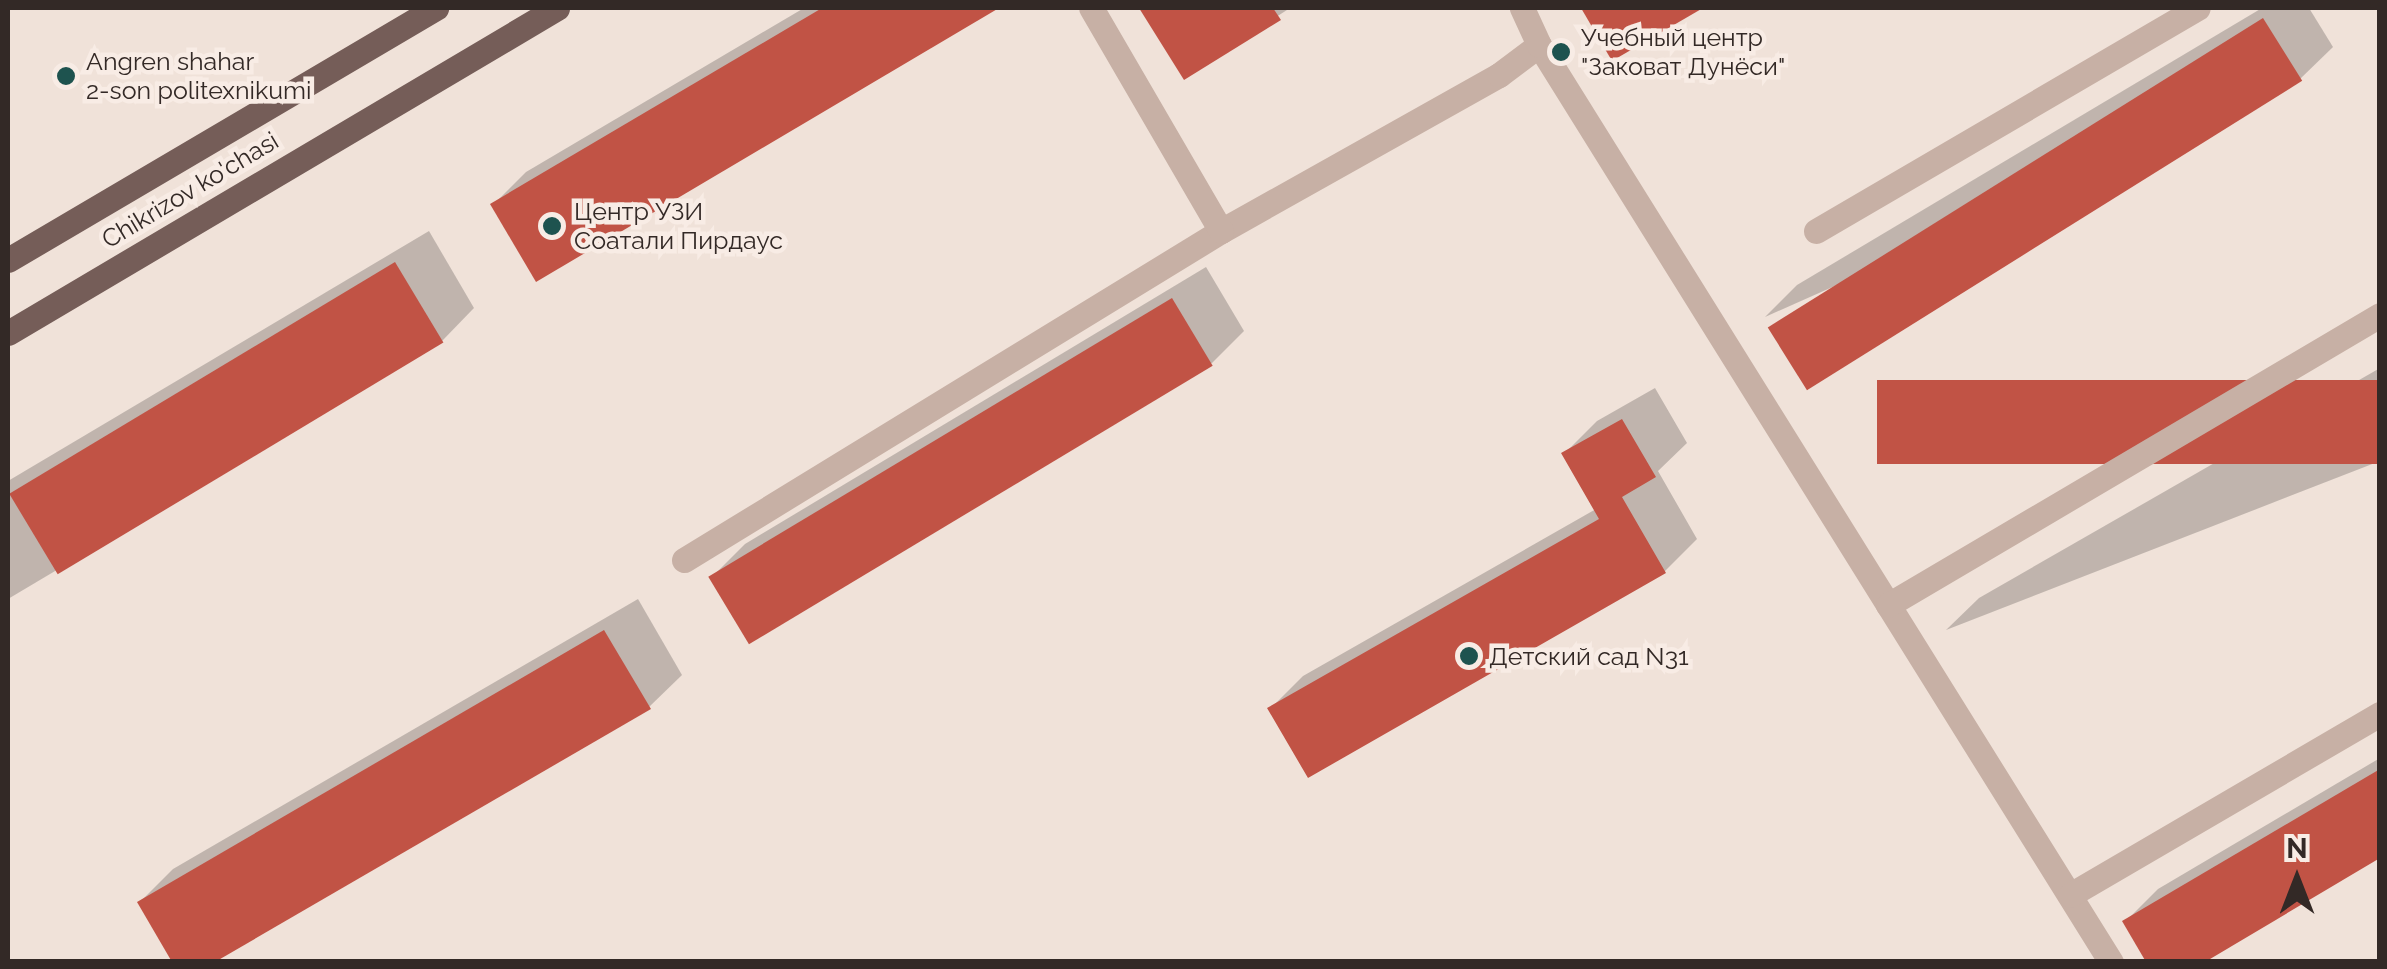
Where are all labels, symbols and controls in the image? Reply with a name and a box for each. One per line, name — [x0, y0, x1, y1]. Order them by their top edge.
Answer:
place label: Учебный центр "Заковат Дунёси" — [1581, 23, 1785, 82]
marker: Учебный центр "Заковат Дунёси" — [1550, 41, 1572, 63]
place label: Angren shahar 2-son politexnikumi — [86, 47, 312, 106]
marker: Angren shahar 2-son politexnikumi — [55, 65, 77, 87]
street label: Chikrizov ko'chasi — [96, 125, 284, 255]
place label: Центр УЗИ Соатали Пирдаус — [574, 197, 783, 256]
marker: Центр УЗИ Соатали Пирдаус — [539, 213, 565, 239]
place label: Детский сад N31 — [1489, 641, 1689, 671]
marker: Детский сад N31 — [1458, 645, 1480, 667]
north arrow — [2247, 829, 2347, 929]
text: N — [2286, 832, 2308, 865]

